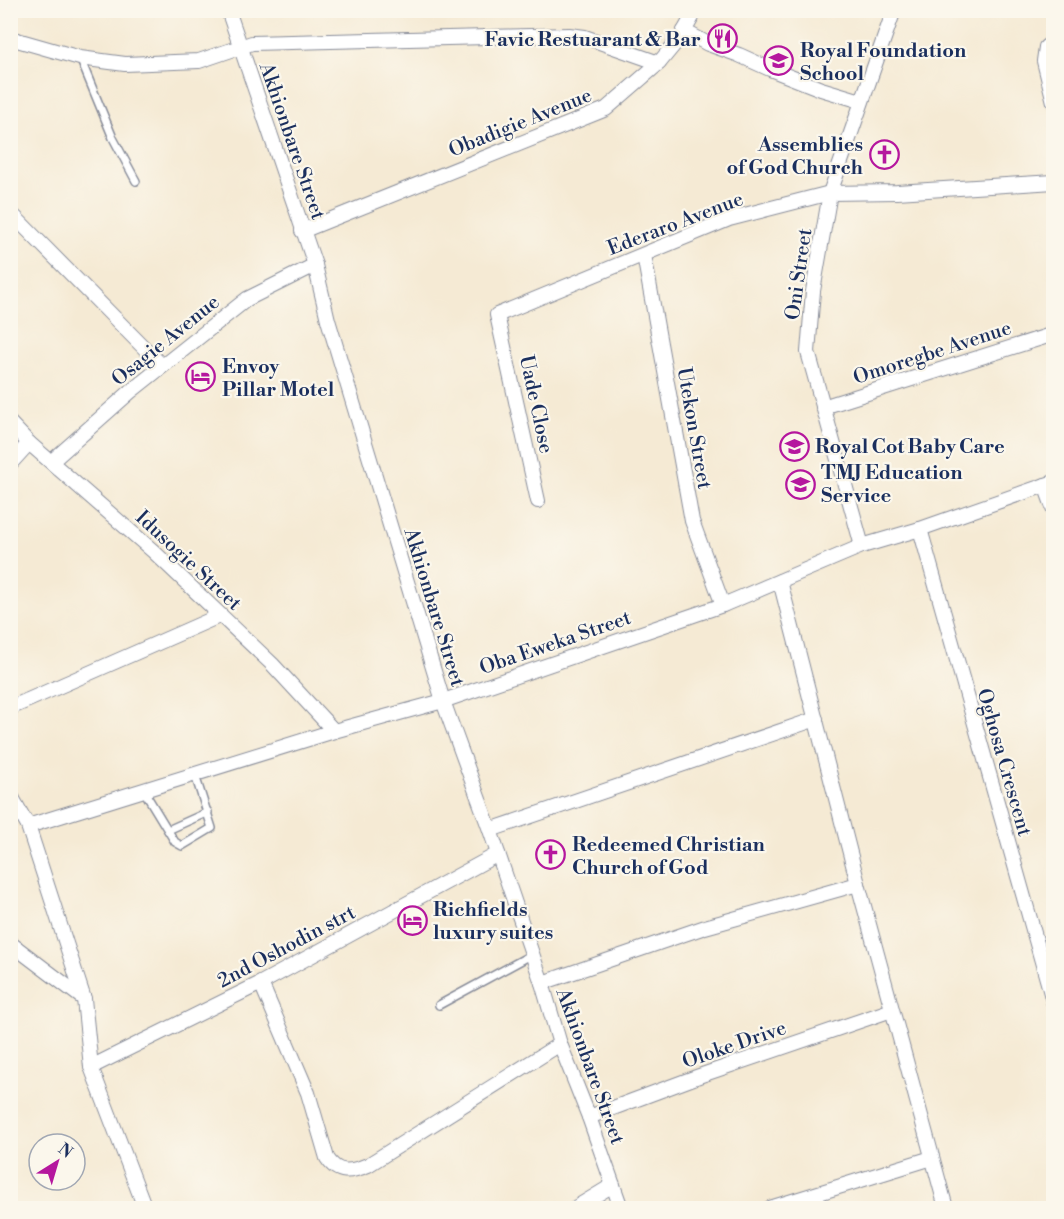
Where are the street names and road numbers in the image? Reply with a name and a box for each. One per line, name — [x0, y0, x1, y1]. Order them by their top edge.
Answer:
street label: Akhionbare Street — [253, 59, 330, 223]
street label: Obadigie Avenue — [445, 83, 596, 163]
street label: Ederaro Avenue — [604, 187, 747, 262]
street label: Oni Street — [781, 227, 818, 322]
street label: Osagie Avenue — [107, 290, 225, 392]
street label: Omoregbe Avenue — [850, 316, 1015, 391]
street label: Uade Close — [513, 353, 558, 456]
street label: Utekon Street — [671, 365, 717, 491]
street label: Idusogie Street — [130, 506, 246, 617]
street label: Akhionbare Street — [397, 524, 470, 690]
street label: Oba Eweka Street — [476, 606, 634, 681]
street label: Oghosa Crescent — [971, 686, 1037, 839]
street label: 2nd Oshodin strt — [213, 900, 360, 994]
street label: Akhionbare Street — [549, 984, 629, 1148]
street label: Oloke Drive — [679, 1016, 790, 1075]

